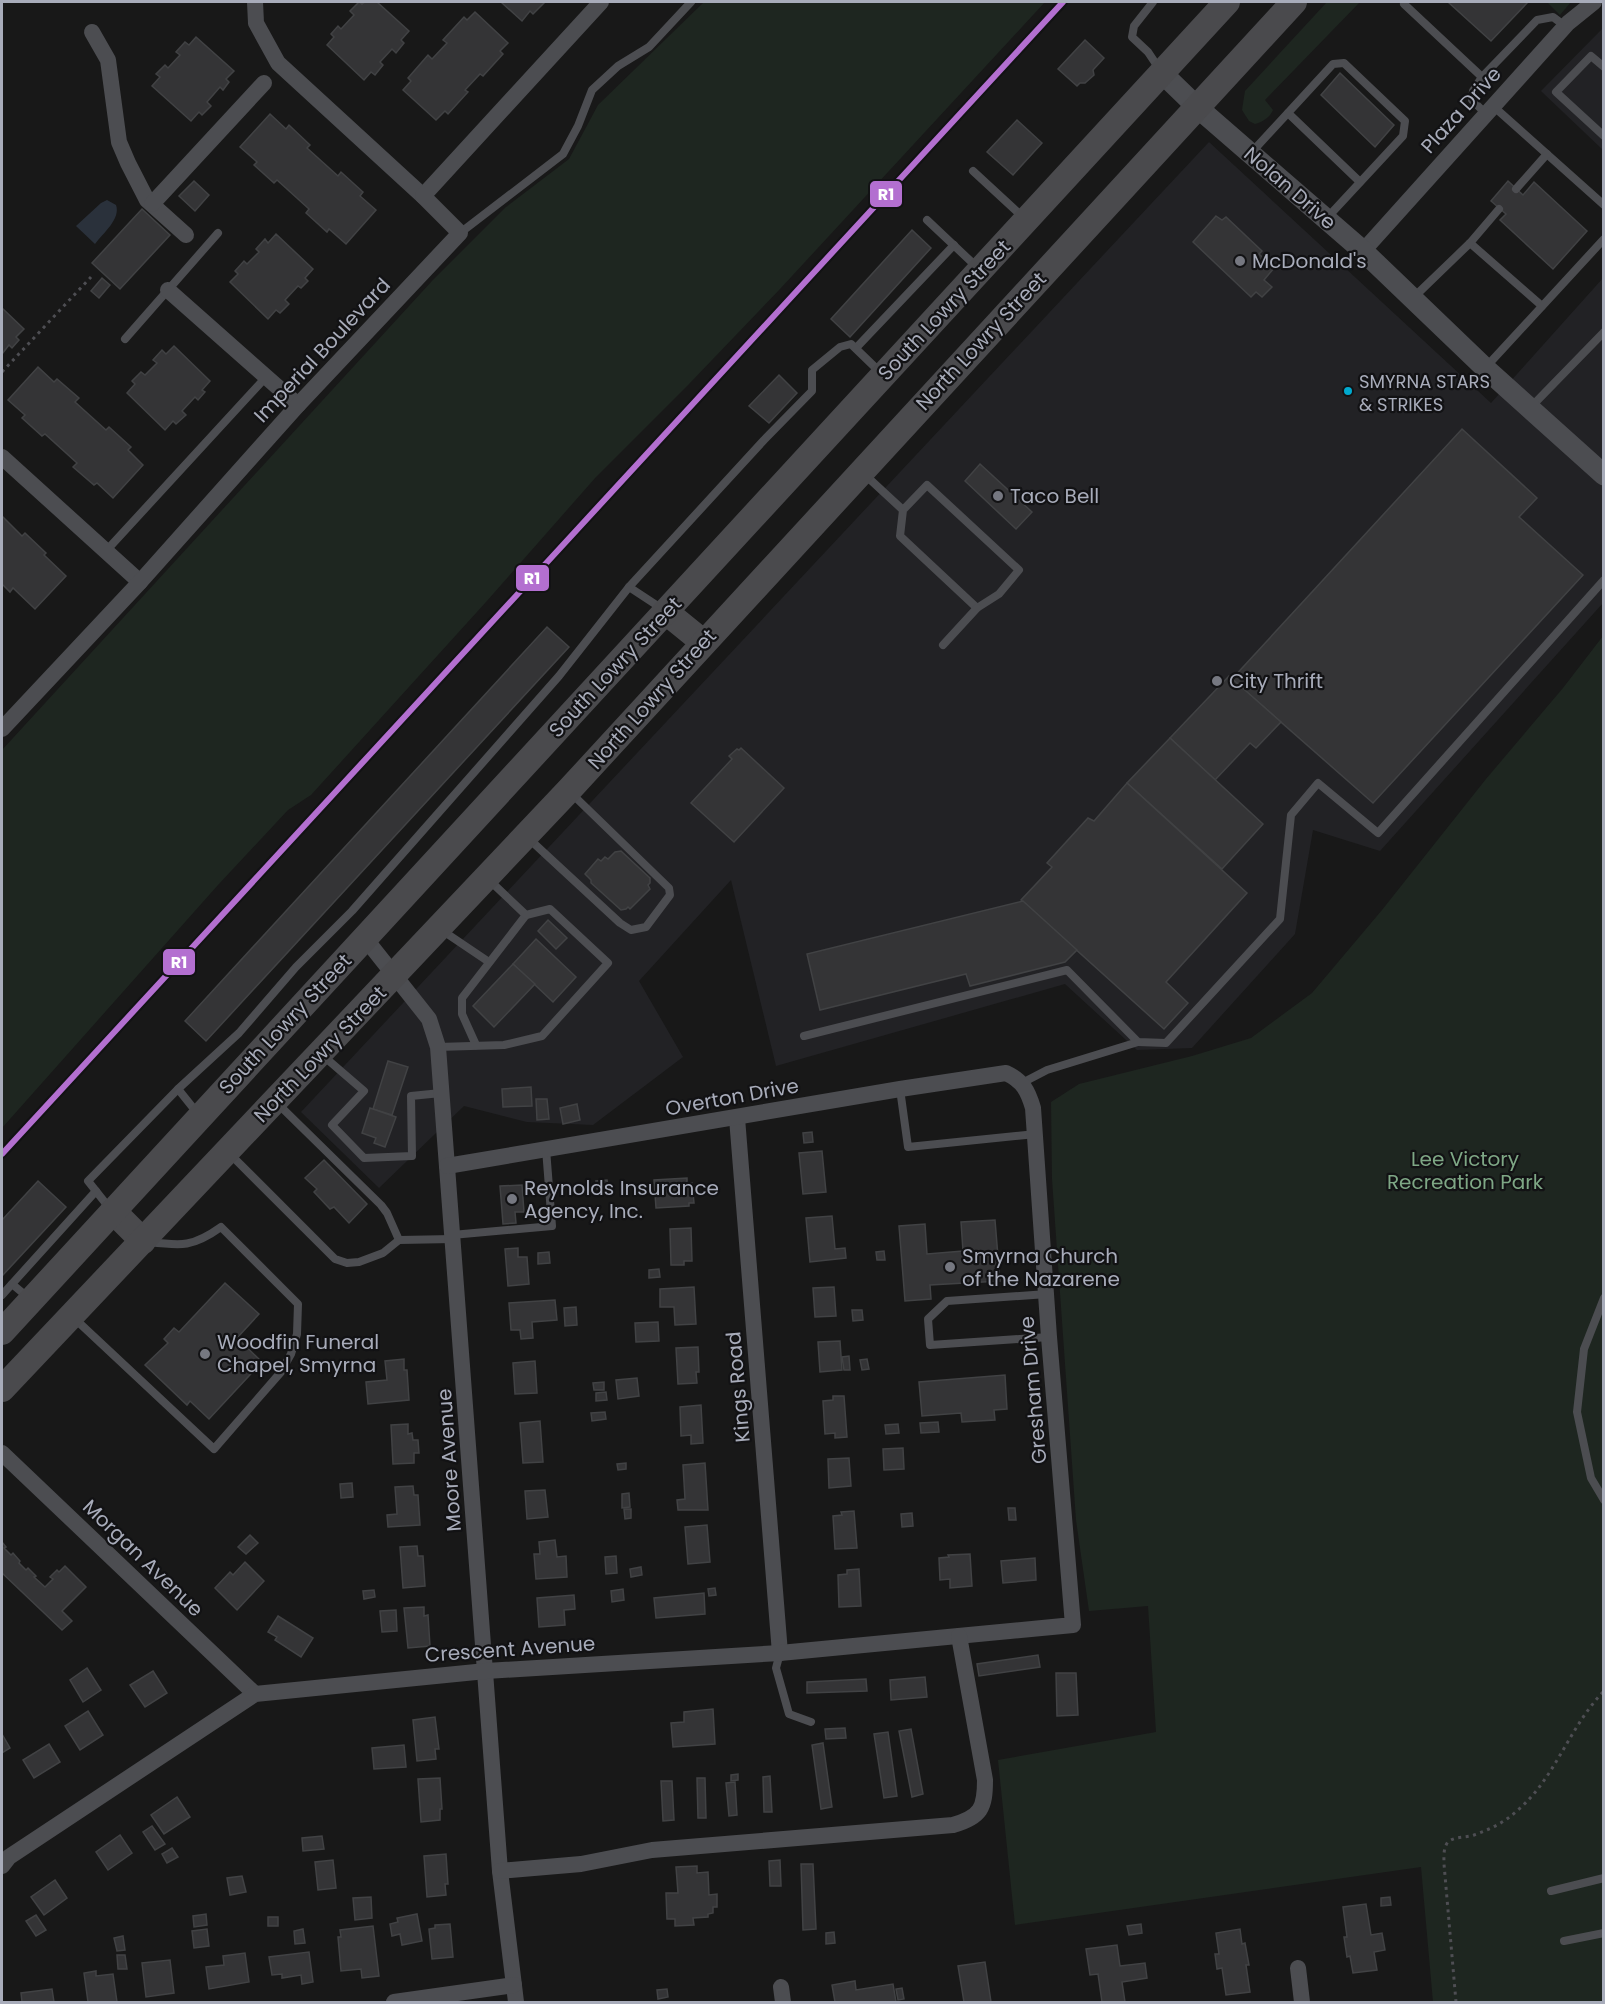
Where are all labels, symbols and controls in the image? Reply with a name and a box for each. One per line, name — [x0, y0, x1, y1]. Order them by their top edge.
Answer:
street label: Plaza Drive — [1414, 60, 1508, 160]
street label: Nolan Drive — [1238, 140, 1342, 236]
line badge: R1 — [869, 180, 903, 208]
text: R1 — [878, 183, 894, 206]
street label: South Lowry Street — [871, 233, 1017, 387]
place label: McDonald's — [1252, 247, 1367, 275]
marker: McDonald's — [1233, 254, 1247, 268]
street label: North Lowry Street — [909, 266, 1053, 416]
street label: Imperial Boulevard — [247, 272, 397, 428]
place label: SMYRNA STARS & STRIKES — [1359, 369, 1490, 417]
marker: SMYRNA STARS & STRIKES — [1342, 385, 1354, 397]
place label: Taco Bell — [1010, 482, 1099, 510]
marker: Taco Bell — [991, 489, 1005, 503]
line badge: R1 — [515, 564, 550, 592]
text: R1 — [524, 567, 540, 590]
street label: South Lowry Street — [542, 590, 688, 744]
street label: North Lowry Street — [581, 623, 723, 775]
place label: City Thrift — [1229, 667, 1323, 695]
marker: City Thrift — [1210, 674, 1224, 688]
street label: South Lowry Street — [212, 947, 358, 1101]
line badge: R1 — [162, 948, 196, 976]
text: R1 — [171, 951, 187, 974]
street label: North Lowry Street — [247, 979, 393, 1129]
street label: Overton Drive — [663, 1071, 801, 1123]
park label: Lee Victory Recreation Park — [1387, 1145, 1544, 1196]
place label: Reynolds Insurance Agency, Inc. — [524, 1174, 719, 1225]
marker: Reynolds Insurance Agency, Inc. — [505, 1192, 519, 1206]
place label: Smyrna Church of the Nazarene — [962, 1242, 1120, 1293]
marker: Smyrna Church of the Nazarene — [943, 1260, 957, 1274]
street label: Gresham Drive — [1013, 1315, 1053, 1465]
place label: Woodfin Funeral Chapel, Smyrna — [217, 1328, 379, 1379]
street label: Kings Road — [719, 1330, 757, 1444]
marker: Woodfin Funeral Chapel, Smyrna — [198, 1347, 212, 1361]
street label: Moore Avenue — [430, 1388, 468, 1532]
street label: Morgan Avenue — [77, 1493, 209, 1623]
street label: Crescent Avenue — [424, 1629, 596, 1669]

